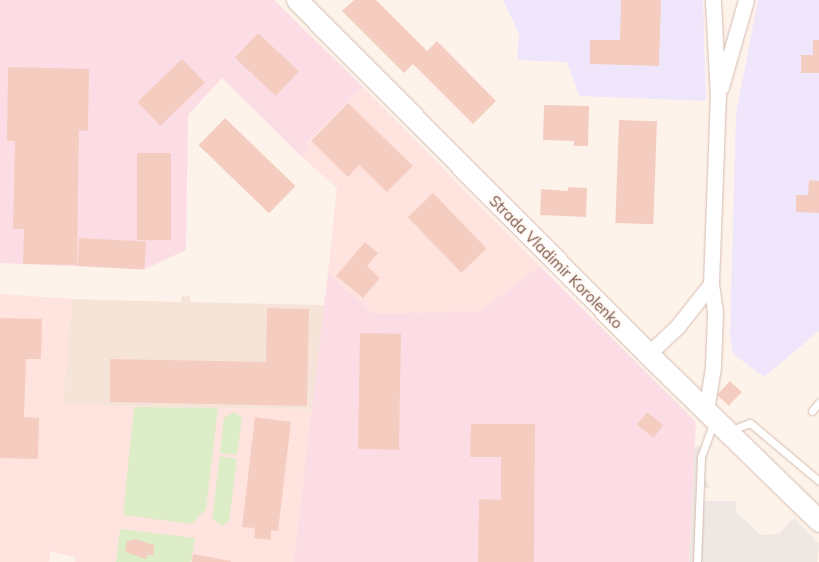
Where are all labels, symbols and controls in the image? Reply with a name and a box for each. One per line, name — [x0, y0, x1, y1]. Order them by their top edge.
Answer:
street label: Strada Vladimir Korolenko — [486, 192, 626, 332]

